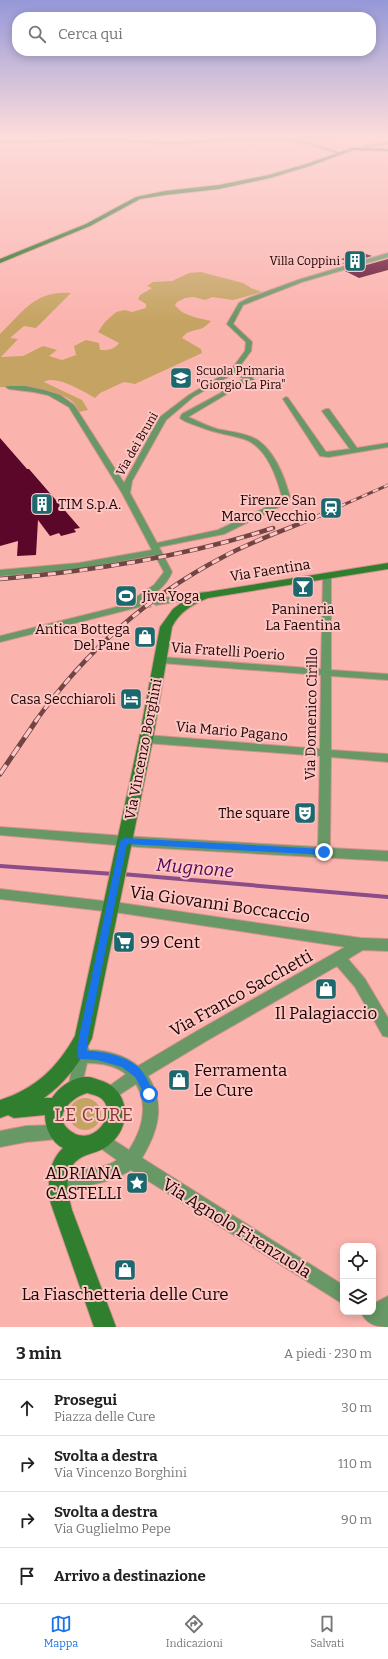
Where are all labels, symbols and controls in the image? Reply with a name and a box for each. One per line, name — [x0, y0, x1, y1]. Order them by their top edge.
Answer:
search box — [12, 12, 376, 56]
icon: search — [26, 23, 48, 45]
text: Cerca qui — [58, 25, 123, 43]
building icon: Villa Coppini — [342, 248, 368, 274]
place label: Villa Coppini — [270, 254, 340, 268]
place label: Scuola Primaria "Giorgio La Pira" — [196, 364, 286, 392]
school or university icon: Scuola Primaria "Giorgio La Pira" — [168, 365, 194, 391]
street label: Via dei Bruni — [113, 409, 161, 478]
building icon: TIM S.p.A. — [29, 491, 55, 517]
place label: Firenze San Marco Vecchio — [221, 492, 316, 525]
station icon: Firenze San Marco Vecchio — [318, 495, 344, 521]
place label: TIM S.p.A. — [58, 496, 121, 513]
street label: Via Faentina — [229, 556, 312, 585]
bar icon: Panineria La Faentina — [290, 574, 316, 600]
sports icon: Jiva Yoga — [113, 583, 139, 609]
place label: Jiva Yoga — [141, 588, 200, 605]
place label: Panineria La Faentina — [265, 601, 341, 634]
place label: Antica Bottega Del Pane — [35, 621, 130, 654]
shop icon: Antica Bottega Del Pane — [132, 624, 158, 650]
street label: Via Fratelli Poerio — [170, 639, 286, 664]
street label: Via Domenico Cirillo — [302, 648, 321, 780]
street label: Via Vincenzo Borghini — [122, 677, 165, 821]
hotel icon: Casa Secchiaroli — [118, 686, 144, 712]
place label: Casa Secchiaroli — [10, 691, 116, 708]
street label: Via Mario Pagano — [175, 718, 289, 745]
theatre icon: The square — [292, 800, 318, 826]
place label: The square — [218, 805, 290, 822]
route end — [315, 843, 333, 861]
water label: Mugnone — [155, 854, 235, 882]
street label: Via Giovanni Boccaccio — [128, 881, 311, 928]
supermarket icon: 99 Cent — [111, 929, 137, 955]
place label: 99 Cent — [140, 932, 200, 953]
street label: Via Franco Sacchetti — [166, 946, 316, 1041]
shop icon: Il Palagiaccio — [313, 976, 339, 1002]
place label: Il Palagiaccio — [275, 1003, 377, 1024]
place label: Ferramenta Le Cure — [194, 1060, 287, 1101]
shop icon: Ferramenta Le Cure — [166, 1067, 192, 1093]
route start — [140, 1085, 158, 1103]
district label: LE CURE — [54, 1104, 134, 1126]
place label: ADRIANA CASTELLI — [45, 1163, 122, 1204]
place icon: ADRIANA CASTELLI — [124, 1170, 150, 1196]
street label: Via Agnolo Firenzuola — [158, 1174, 315, 1283]
map controls — [340, 1243, 376, 1315]
button: locate — [340, 1243, 376, 1279]
shop icon: La Fiaschetteria delle Cure — [112, 1257, 138, 1283]
button: layers — [340, 1279, 376, 1315]
place label: La Fiaschetteria delle Cure — [21, 1284, 229, 1305]
text: 3 min — [16, 1343, 61, 1364]
text: A piedi · 230 m — [284, 1346, 372, 1361]
text: Prosegui — [54, 1391, 117, 1409]
icon: ahead — [16, 1397, 38, 1419]
text: 30 m — [341, 1400, 372, 1415]
text: Piazza delle Cure — [54, 1409, 155, 1424]
text: Svolta a destra — [54, 1447, 158, 1465]
icon: right — [16, 1453, 38, 1475]
text: 110 m — [338, 1456, 372, 1471]
text: Via Vincenzo Borghini — [54, 1465, 187, 1480]
text: Svolta a destra — [54, 1503, 158, 1521]
icon: right — [16, 1509, 38, 1531]
text: 90 m — [341, 1512, 372, 1527]
text: Via Guglielmo Pepe — [54, 1521, 171, 1536]
icon: arrive — [16, 1565, 38, 1587]
text: Arrivo a destinazione — [54, 1567, 206, 1585]
tab: Mappa — [44, 1613, 78, 1650]
tab: Indicazioni — [166, 1613, 223, 1650]
tab: Salvati — [310, 1613, 344, 1650]

